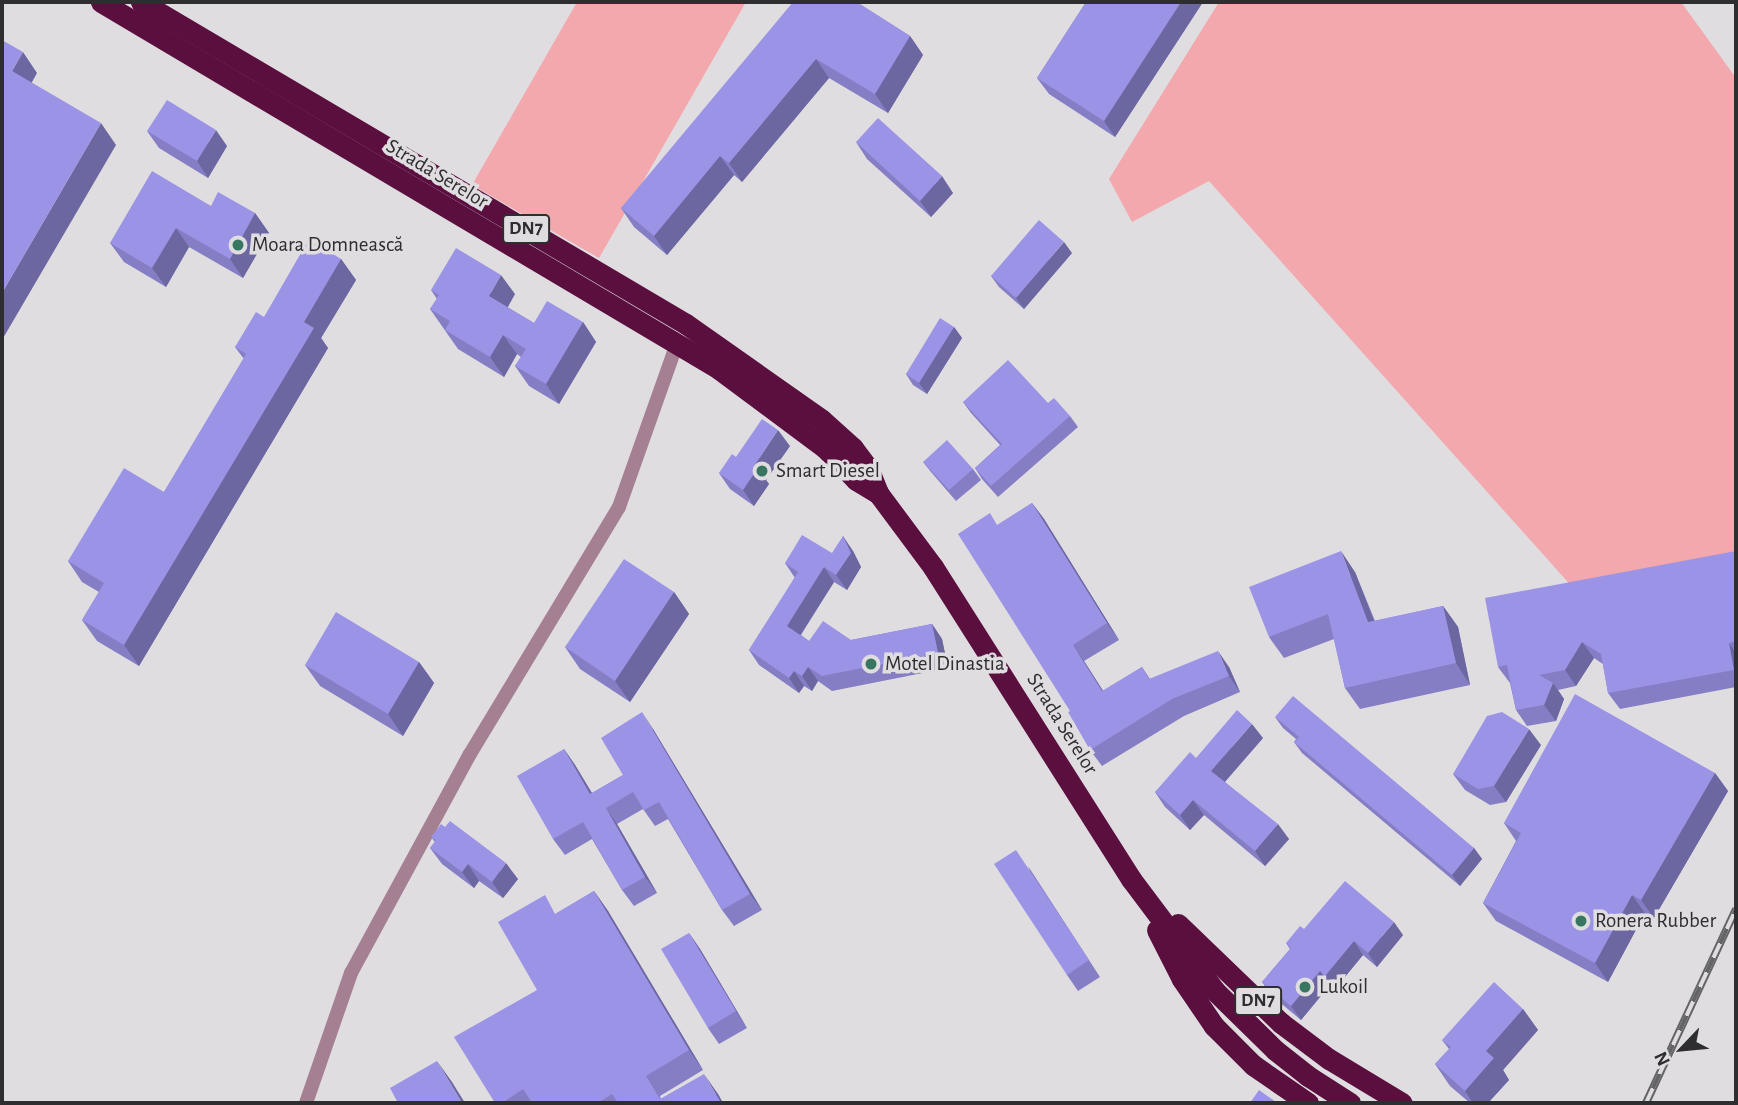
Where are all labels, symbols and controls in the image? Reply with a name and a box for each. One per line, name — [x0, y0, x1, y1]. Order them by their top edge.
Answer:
street label: Strada Serelor — [381, 134, 493, 214]
road number: DN7 — [502, 214, 550, 244]
place label: Moara Domnească — [252, 232, 404, 258]
marker: Moara Domnească — [230, 237, 246, 253]
place label: Smart Diesel — [776, 458, 880, 484]
marker: Smart Diesel — [754, 463, 770, 479]
place label: Motel Dinastia — [885, 651, 1005, 677]
marker: Motel Dinastia — [863, 656, 879, 672]
street label: Strada Serelor — [1021, 669, 1103, 779]
place label: Ronera Rubber — [1595, 908, 1716, 934]
marker: Ronera Rubber — [1573, 913, 1589, 929]
place label: Lukoil — [1319, 974, 1368, 1000]
marker: Lukoil — [1297, 979, 1313, 995]
road number: DN7 — [1234, 986, 1282, 1016]
north arrow — [1647, 1014, 1717, 1084]
text: N — [1651, 1048, 1674, 1069]

